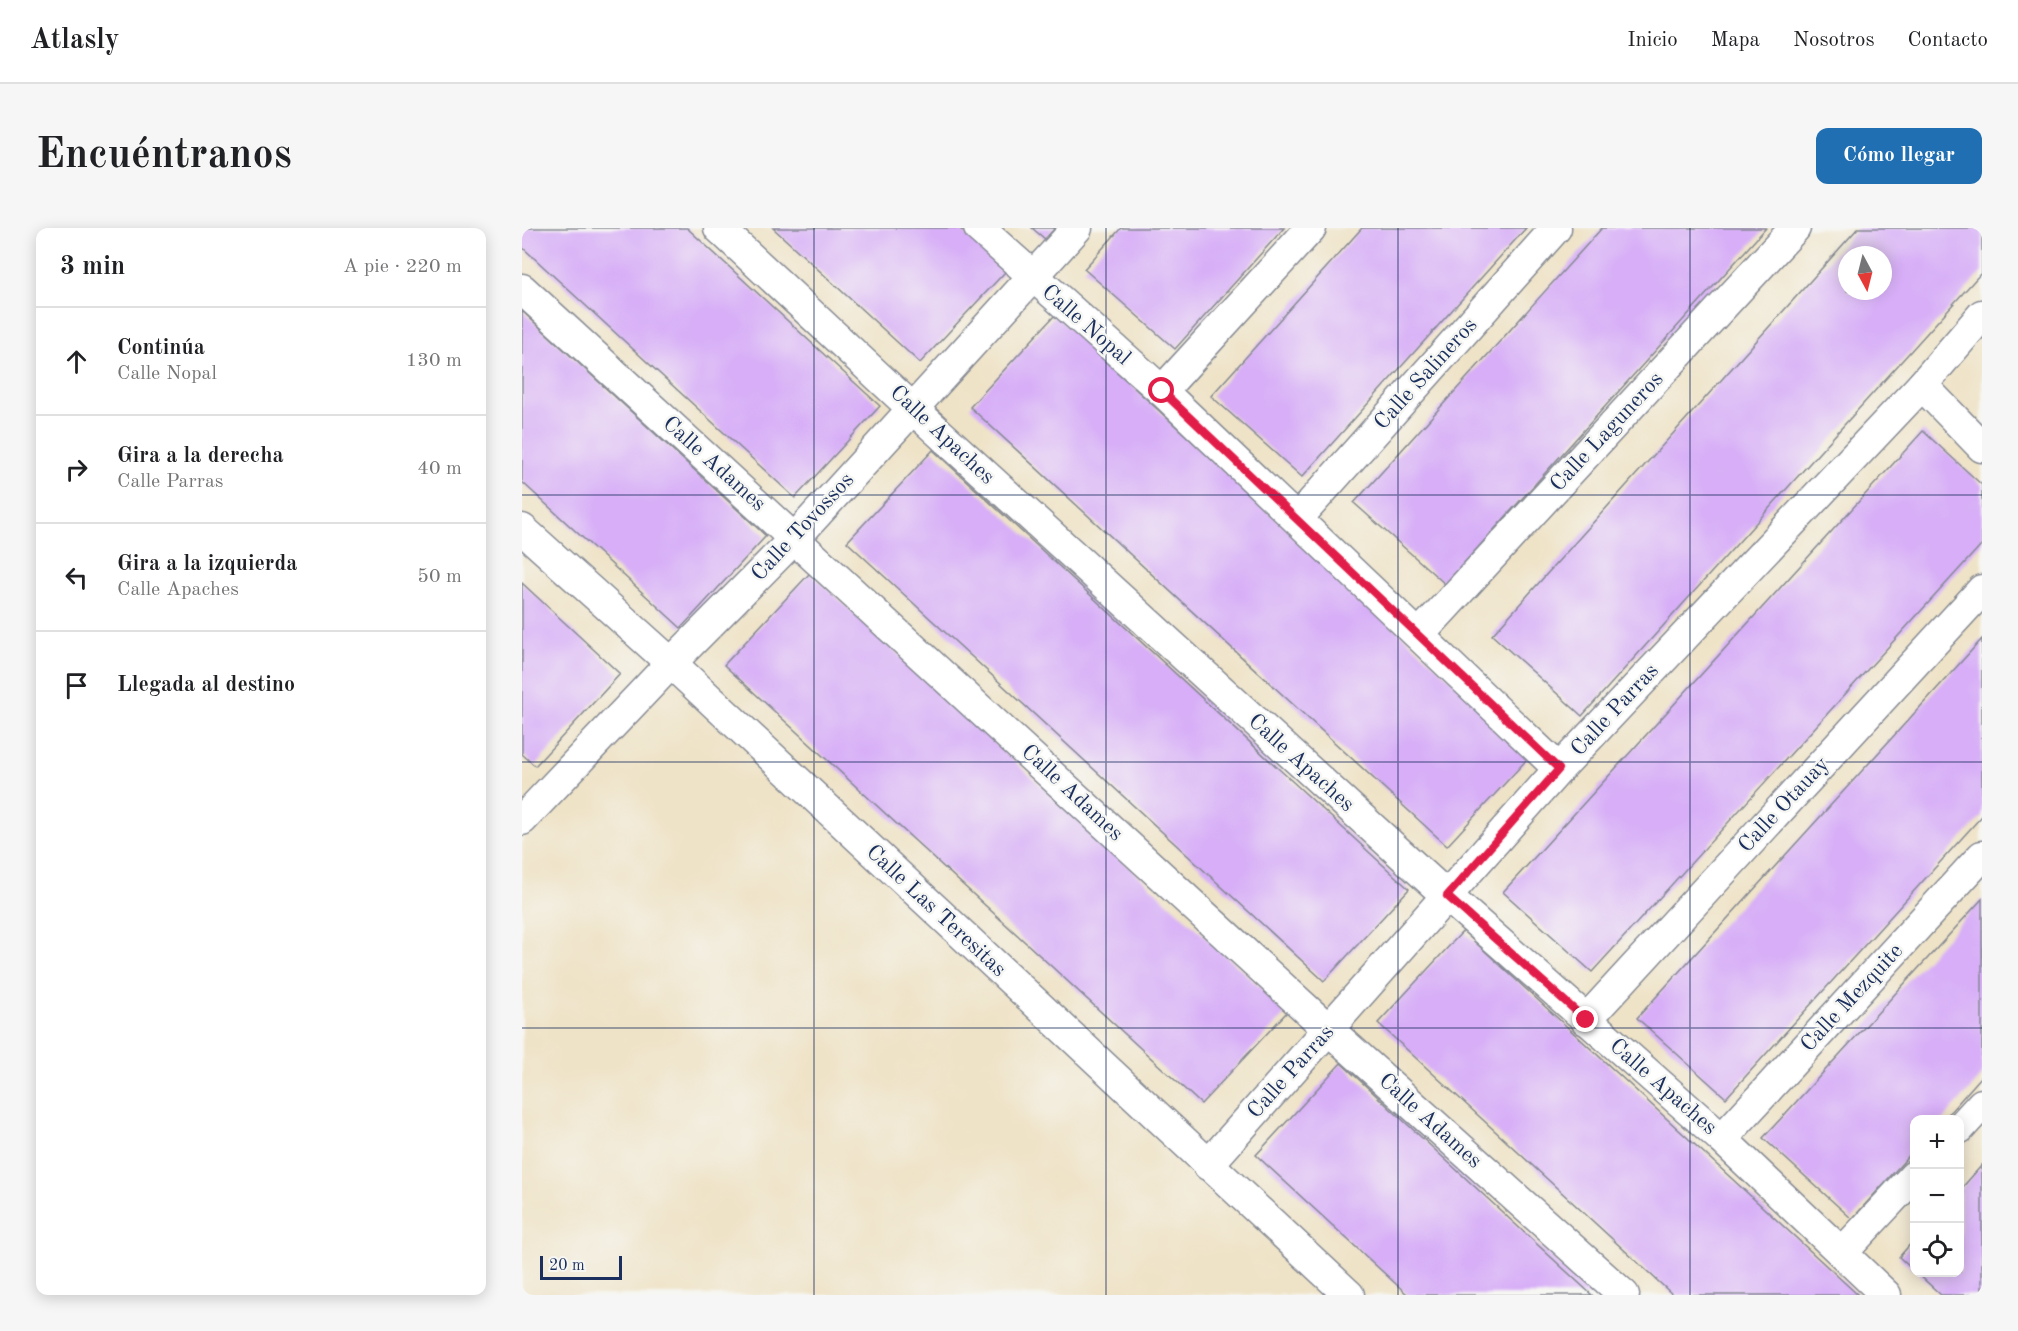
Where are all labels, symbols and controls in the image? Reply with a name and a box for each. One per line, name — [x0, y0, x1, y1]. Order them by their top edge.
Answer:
text: Atlasly — [30, 27, 120, 55]
text: Inicio — [1627, 30, 1678, 51]
text: Mapa — [1711, 30, 1760, 51]
text: Nosotros — [1793, 30, 1875, 51]
text: Contacto — [1908, 30, 1988, 51]
button: Cómo llegar — [1816, 128, 1982, 184]
text: Encuéntranos — [36, 135, 292, 177]
north arrow — [1838, 246, 1892, 300]
text: 3 min — [60, 254, 125, 280]
text: A pie · 220 m — [343, 257, 462, 277]
street label: Calle Nopal — [1037, 281, 1135, 369]
street label: Calle Salineros — [1370, 314, 1482, 434]
text: Continúa — [117, 337, 205, 359]
icon: ahead — [60, 345, 93, 378]
text: 130 m — [406, 351, 462, 371]
text: Calle Nopal — [117, 364, 217, 384]
street label: Calle Laguneros — [1546, 368, 1668, 496]
route start — [1148, 377, 1174, 403]
street label: Calle Apaches — [885, 381, 999, 489]
street label: Calle Adames — [658, 412, 770, 516]
text: Gira a la derecha — [117, 445, 284, 467]
icon: right — [60, 453, 93, 486]
text: 40 m — [417, 459, 462, 479]
street label: Calle Tovossos — [748, 469, 858, 585]
text: Calle Parras — [117, 472, 223, 492]
text: Gira a la izquierda — [117, 553, 297, 575]
icon: left — [60, 561, 93, 594]
text: 50 m — [417, 567, 462, 587]
text: Calle Apaches — [117, 580, 239, 600]
street label: Calle Parras — [1567, 660, 1663, 760]
icon: arrive — [60, 669, 93, 702]
text: Llegada al destino — [117, 674, 295, 696]
street label: Calle Apaches — [1244, 710, 1358, 816]
street label: Calle Adames — [1017, 741, 1127, 845]
street label: Calle Otauay — [1734, 753, 1834, 857]
street label: Calle Las Teresitas — [862, 841, 1010, 981]
street label: Calle Mezquite — [1797, 940, 1907, 1056]
route end — [1572, 1006, 1598, 1032]
street label: Calle Parras — [1244, 1021, 1338, 1123]
street label: Calle Apaches — [1605, 1035, 1721, 1139]
street label: Calle Adames — [1374, 1069, 1486, 1173]
map controls — [1910, 1115, 1964, 1277]
button: + — [1910, 1115, 1964, 1169]
button: − — [1910, 1169, 1964, 1223]
button: locate — [1910, 1223, 1964, 1277]
scale bar — [540, 1253, 622, 1280]
text: 20 m — [549, 1258, 585, 1274]

